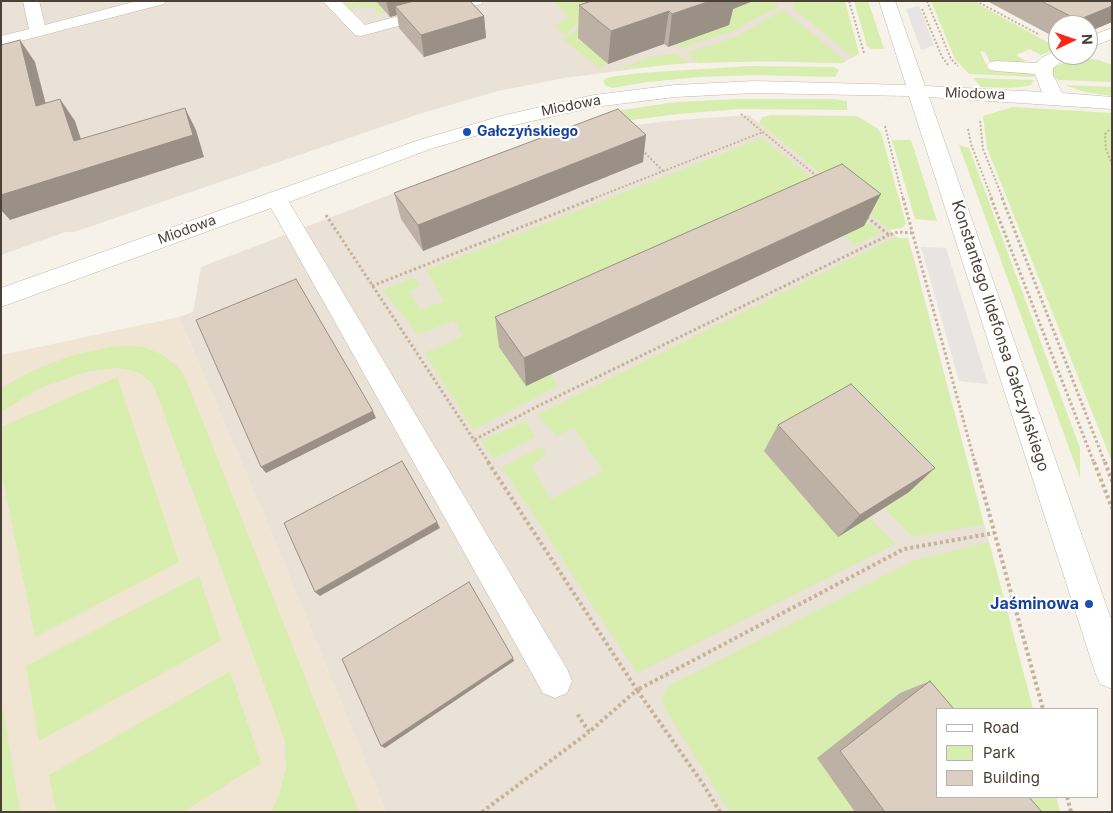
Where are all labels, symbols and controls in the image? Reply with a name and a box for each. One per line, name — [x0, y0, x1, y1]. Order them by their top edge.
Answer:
north arrow — [1048, 15, 1098, 65]
text: N — [1079, 33, 1096, 45]
street label: Miodowa — [944, 85, 1006, 103]
street label: Miodowa — [540, 92, 602, 120]
place label: Gałczyńskiego — [477, 124, 578, 140]
marker: Gałczyńskiego — [461, 126, 473, 138]
street label: Konstantego Ildefonsa Gałczyńskiego — [947, 198, 1053, 474]
street label: Miodowa — [156, 212, 218, 248]
place label: Jaśminowa — [990, 594, 1079, 614]
marker: Jaśminowa — [1083, 598, 1095, 610]
legend — [936, 708, 1098, 798]
text: Road — [983, 718, 1019, 737]
text: Park — [983, 743, 1015, 762]
text: Building — [983, 768, 1040, 787]

